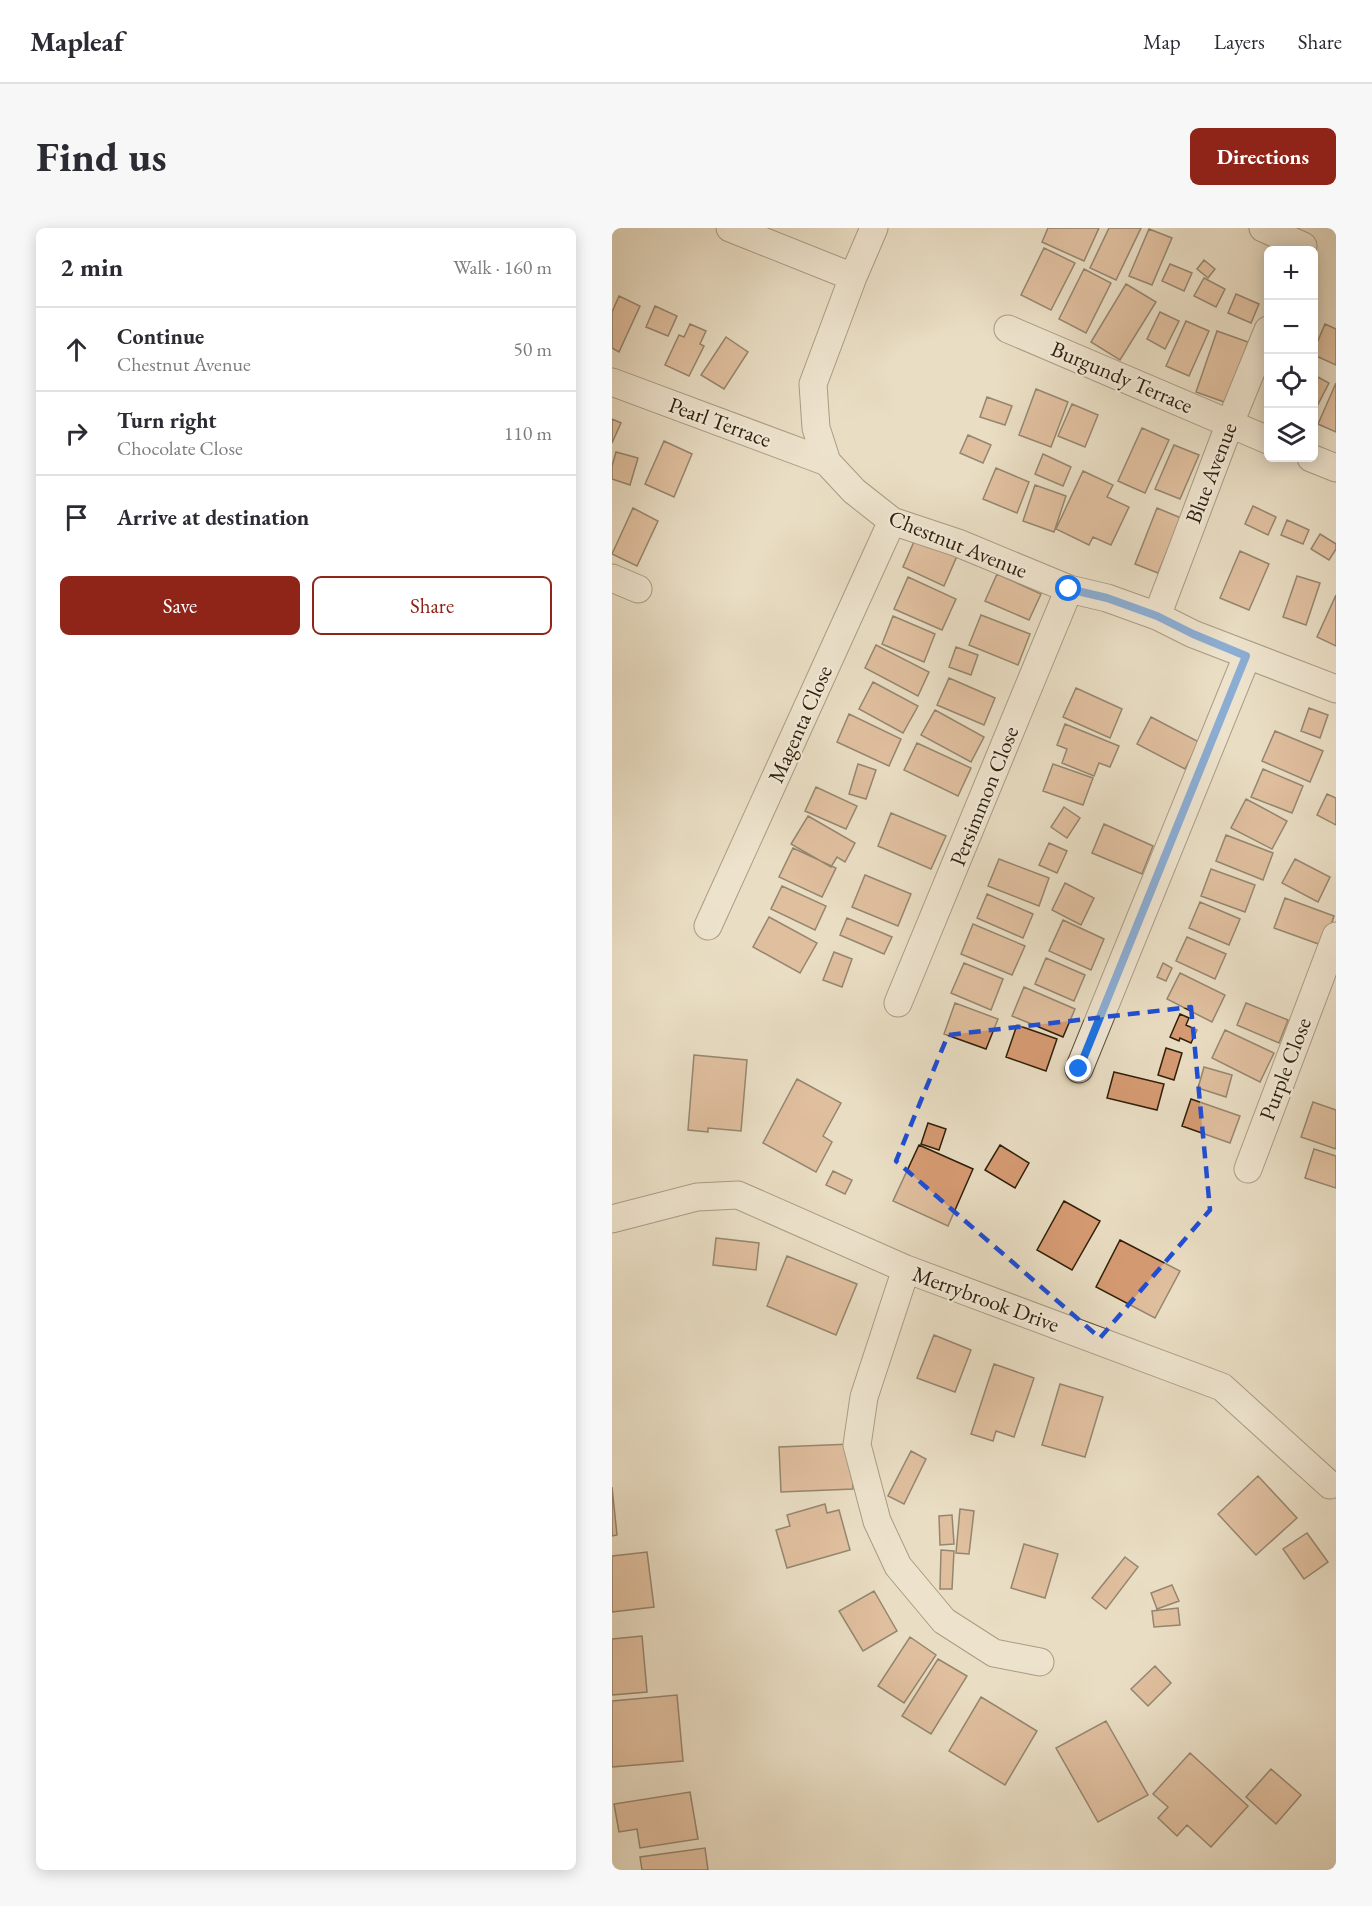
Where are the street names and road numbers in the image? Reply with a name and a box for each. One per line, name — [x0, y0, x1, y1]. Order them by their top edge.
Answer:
street label: Burgundy Terrace — [1047, 334, 1198, 420]
street label: Pearl Terrace — [665, 390, 776, 454]
street label: Blue Avenue — [1178, 418, 1244, 528]
street label: Chestnut Avenue — [884, 503, 1032, 585]
street label: Magenta Close — [761, 660, 839, 787]
street label: Persimmon Close — [943, 722, 1025, 870]
street label: Purple Close — [1252, 1013, 1318, 1125]
street label: Merrybrook Drive — [909, 1259, 1064, 1339]

